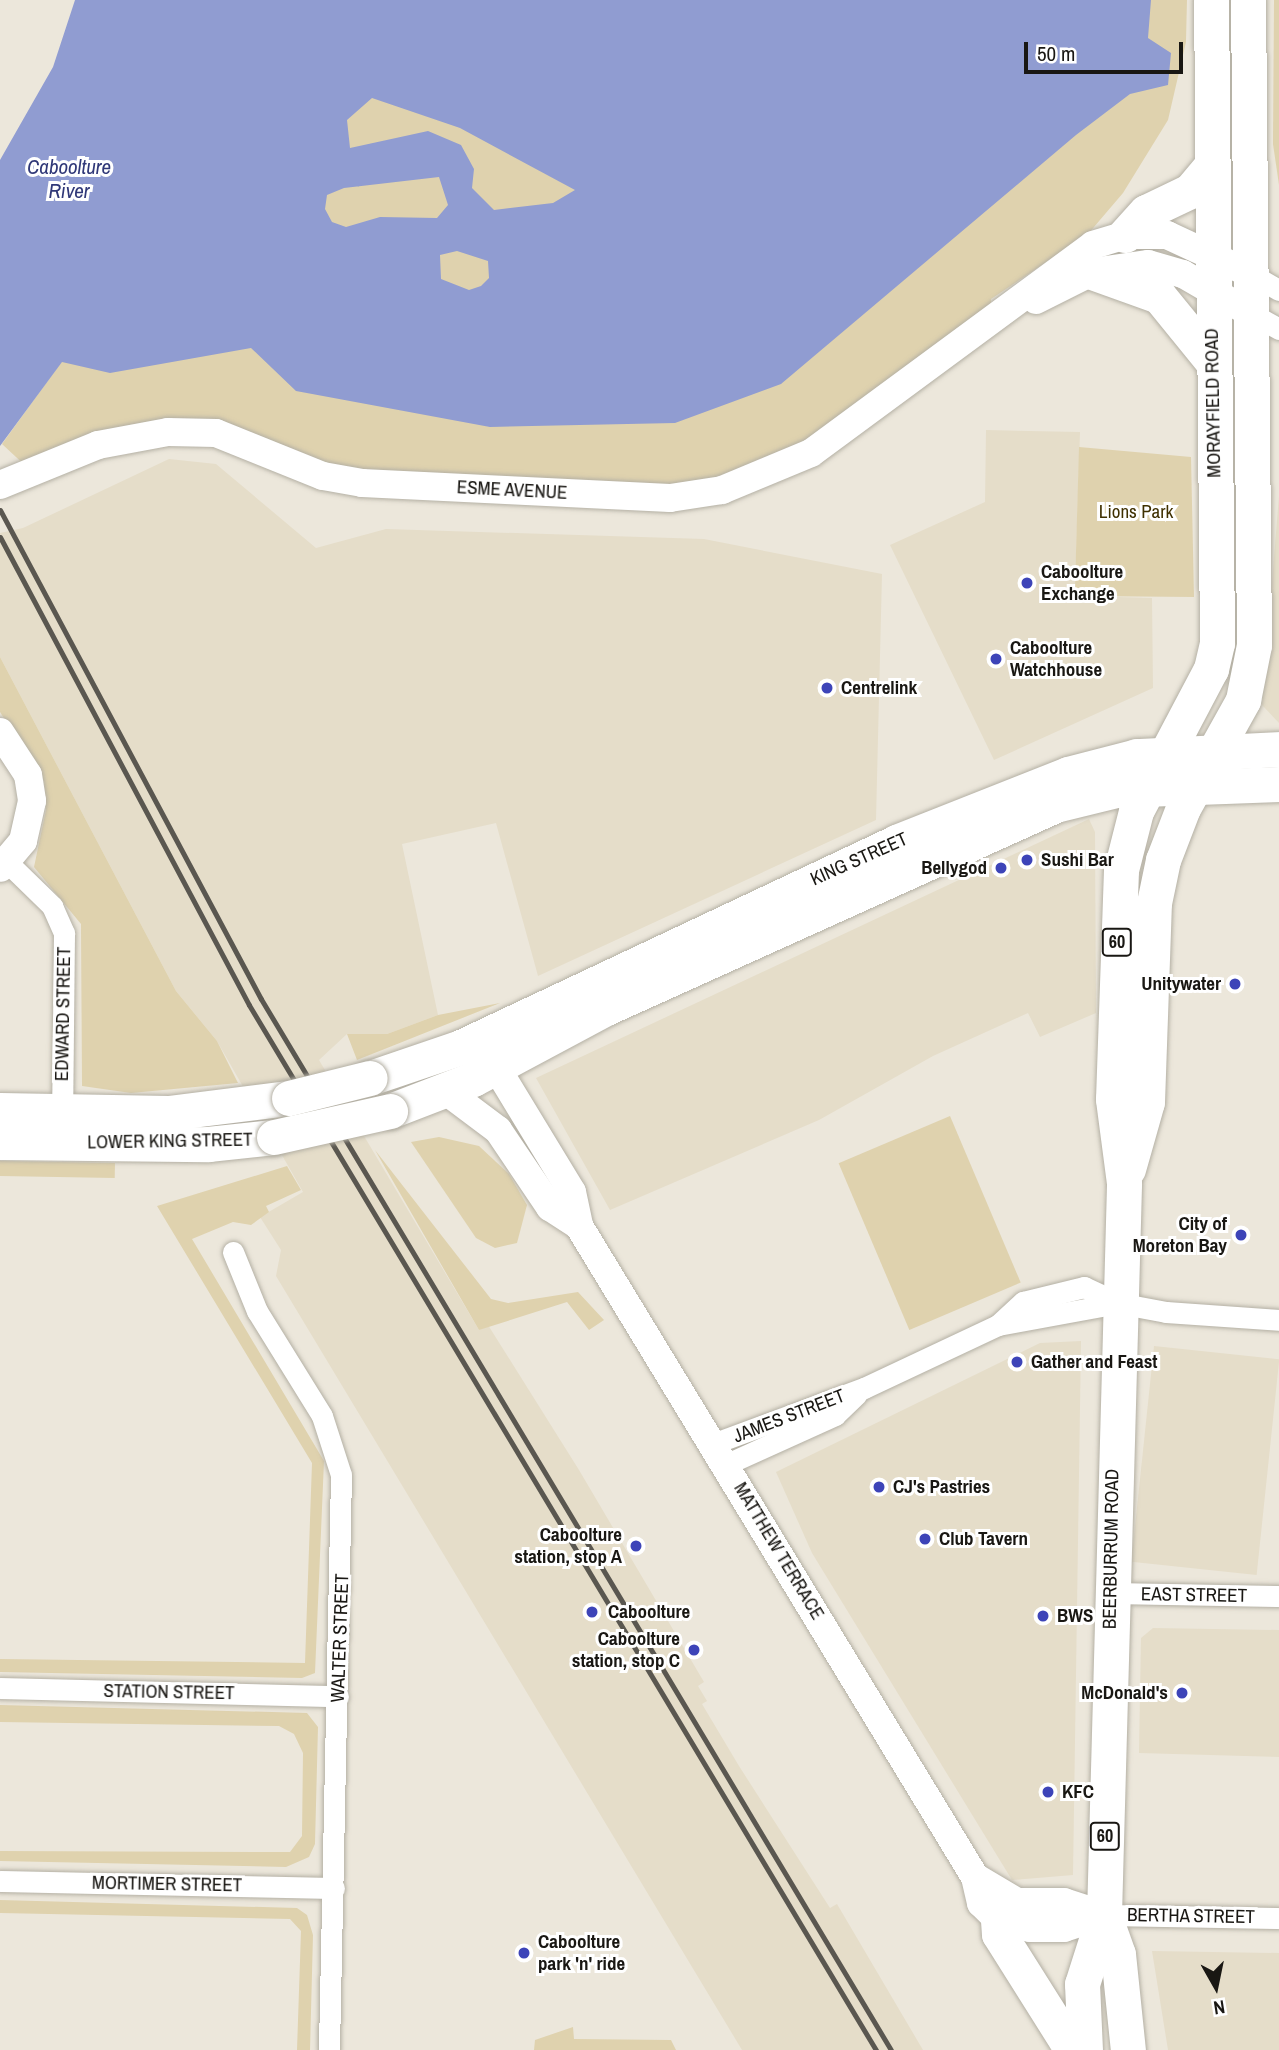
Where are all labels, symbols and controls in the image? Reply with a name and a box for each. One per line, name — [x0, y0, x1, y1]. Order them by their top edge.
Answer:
scale bar — [1027, 28, 1186, 72]
text: 50 m — [1037, 39, 1075, 68]
water label: Caboolture River — [27, 154, 111, 204]
street label: MORAYFIELD ROAD — [1200, 328, 1226, 478]
street label: ESME AVENUE — [456, 476, 568, 504]
park label: Lions Park — [1099, 501, 1173, 523]
place label: Caboolture Exchange — [1041, 561, 1123, 605]
marker: Caboolture Exchange — [1019, 575, 1035, 591]
place label: Caboolture Watchhouse — [1010, 637, 1102, 681]
marker: Caboolture Watchhouse — [988, 651, 1004, 667]
place label: Centrelink — [841, 677, 917, 699]
marker: Centrelink — [819, 680, 835, 696]
street label: KING STREET — [807, 827, 911, 891]
place label: Sushi Bar — [1041, 849, 1114, 871]
marker: Sushi Bar — [1019, 852, 1035, 868]
place label: Bellygod — [921, 857, 987, 879]
marker: Bellygod — [993, 860, 1009, 876]
road number: 60 — [1101, 928, 1133, 957]
street label: EDWARD STREET — [50, 947, 76, 1081]
place label: Unitywater — [1141, 973, 1221, 995]
marker: Unitywater — [1227, 976, 1243, 992]
street label: LOWER KING STREET — [87, 1128, 253, 1154]
place label: City of Moreton Bay — [1133, 1213, 1227, 1257]
marker: City of Moreton Bay — [1233, 1227, 1249, 1243]
place label: Gather and Feast — [1031, 1351, 1158, 1373]
marker: Gather and Feast — [1009, 1354, 1025, 1370]
street label: JAMES STREET — [730, 1384, 848, 1448]
street label: BEERBURRUM ROAD — [1098, 1469, 1124, 1629]
place label: CJ's Pastries — [893, 1476, 990, 1498]
street label: MATTHEW TERRACE — [729, 1478, 829, 1624]
marker: CJ's Pastries — [871, 1479, 887, 1495]
place label: Caboolture station, stop A — [514, 1524, 622, 1568]
place label: Club Tavern — [939, 1528, 1028, 1550]
marker: Club Tavern — [917, 1531, 933, 1547]
marker: Caboolture station, stop A — [628, 1538, 644, 1554]
street label: WALTER STREET — [326, 1573, 354, 1703]
street label: EAST STREET — [1141, 1583, 1247, 1607]
place label: Caboolture — [608, 1601, 690, 1623]
marker: Caboolture — [582, 1602, 602, 1622]
place label: BWS — [1057, 1605, 1093, 1627]
marker: BWS — [1035, 1608, 1051, 1624]
place label: Caboolture station, stop C — [572, 1628, 680, 1672]
marker: Caboolture station, stop C — [686, 1642, 702, 1658]
street label: STATION STREET — [103, 1679, 235, 1705]
place label: McDonald's — [1081, 1682, 1168, 1704]
marker: McDonald's — [1174, 1685, 1190, 1701]
place label: KFC — [1062, 1781, 1094, 1803]
marker: KFC — [1040, 1784, 1056, 1800]
road number: 60 — [1089, 1822, 1121, 1850]
street label: MORTIMER STREET — [92, 1871, 242, 1897]
street label: BERTHA STREET — [1126, 1903, 1256, 1929]
place label: Caboolture park 'n' ride — [538, 1931, 625, 1975]
marker: Caboolture park 'n' ride — [516, 1945, 532, 1961]
north arrow — [1181, 1952, 1251, 2022]
text: N — [1212, 1994, 1227, 2021]

